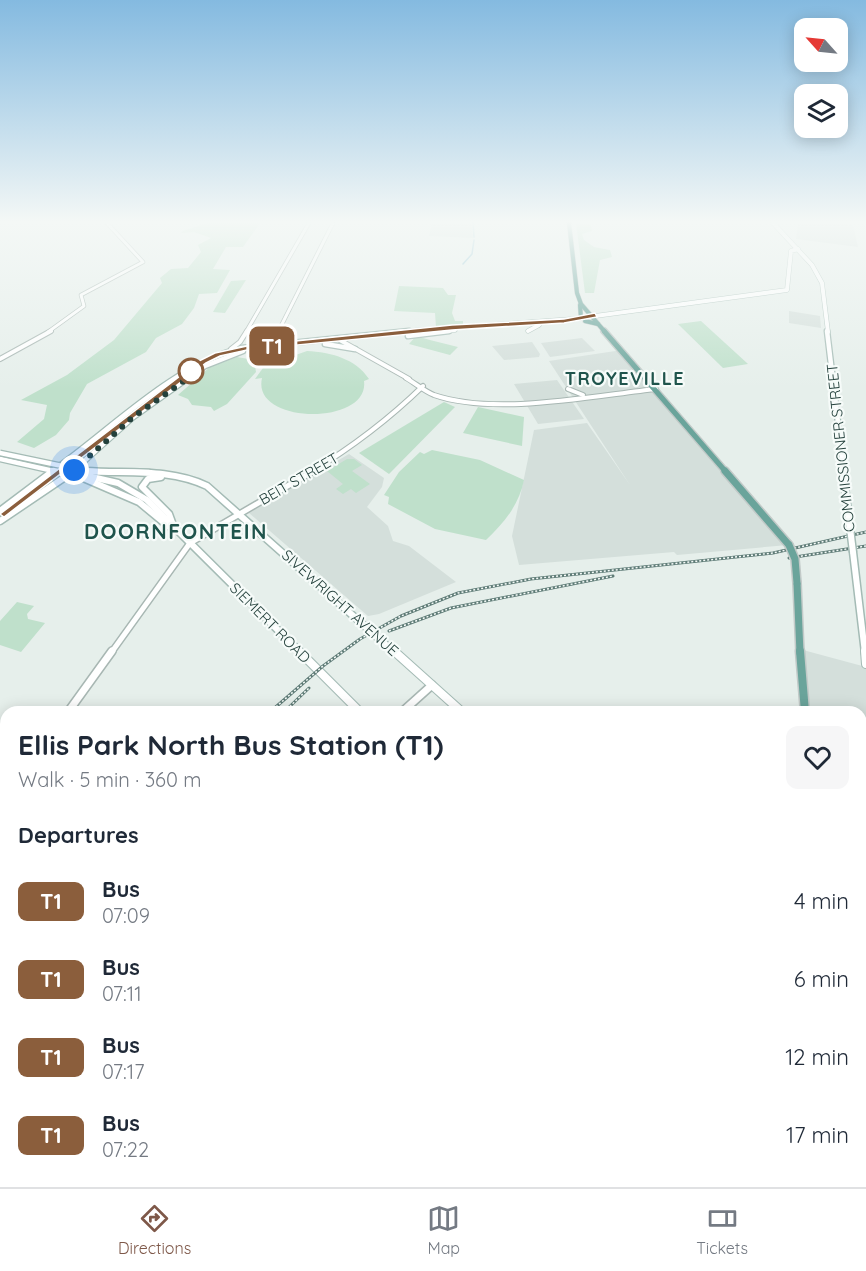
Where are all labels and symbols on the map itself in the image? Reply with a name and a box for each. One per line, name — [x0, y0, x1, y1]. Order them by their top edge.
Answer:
north arrow — [794, 18, 848, 72]
line badge: T1 — [245, 326, 299, 366]
unlabelled marker — [178, 358, 204, 384]
street label: COMMISSIONER STREET — [822, 363, 859, 533]
district label: TROYEVILLE — [565, 367, 685, 390]
street label: BEIT STREET — [256, 448, 342, 509]
your location — [59, 455, 89, 485]
district label: DOORNFONTEIN — [84, 518, 268, 544]
street label: SIVEWRIGHT AVENUE — [278, 545, 403, 660]
street label: SIEMERT ROAD — [226, 578, 315, 667]

